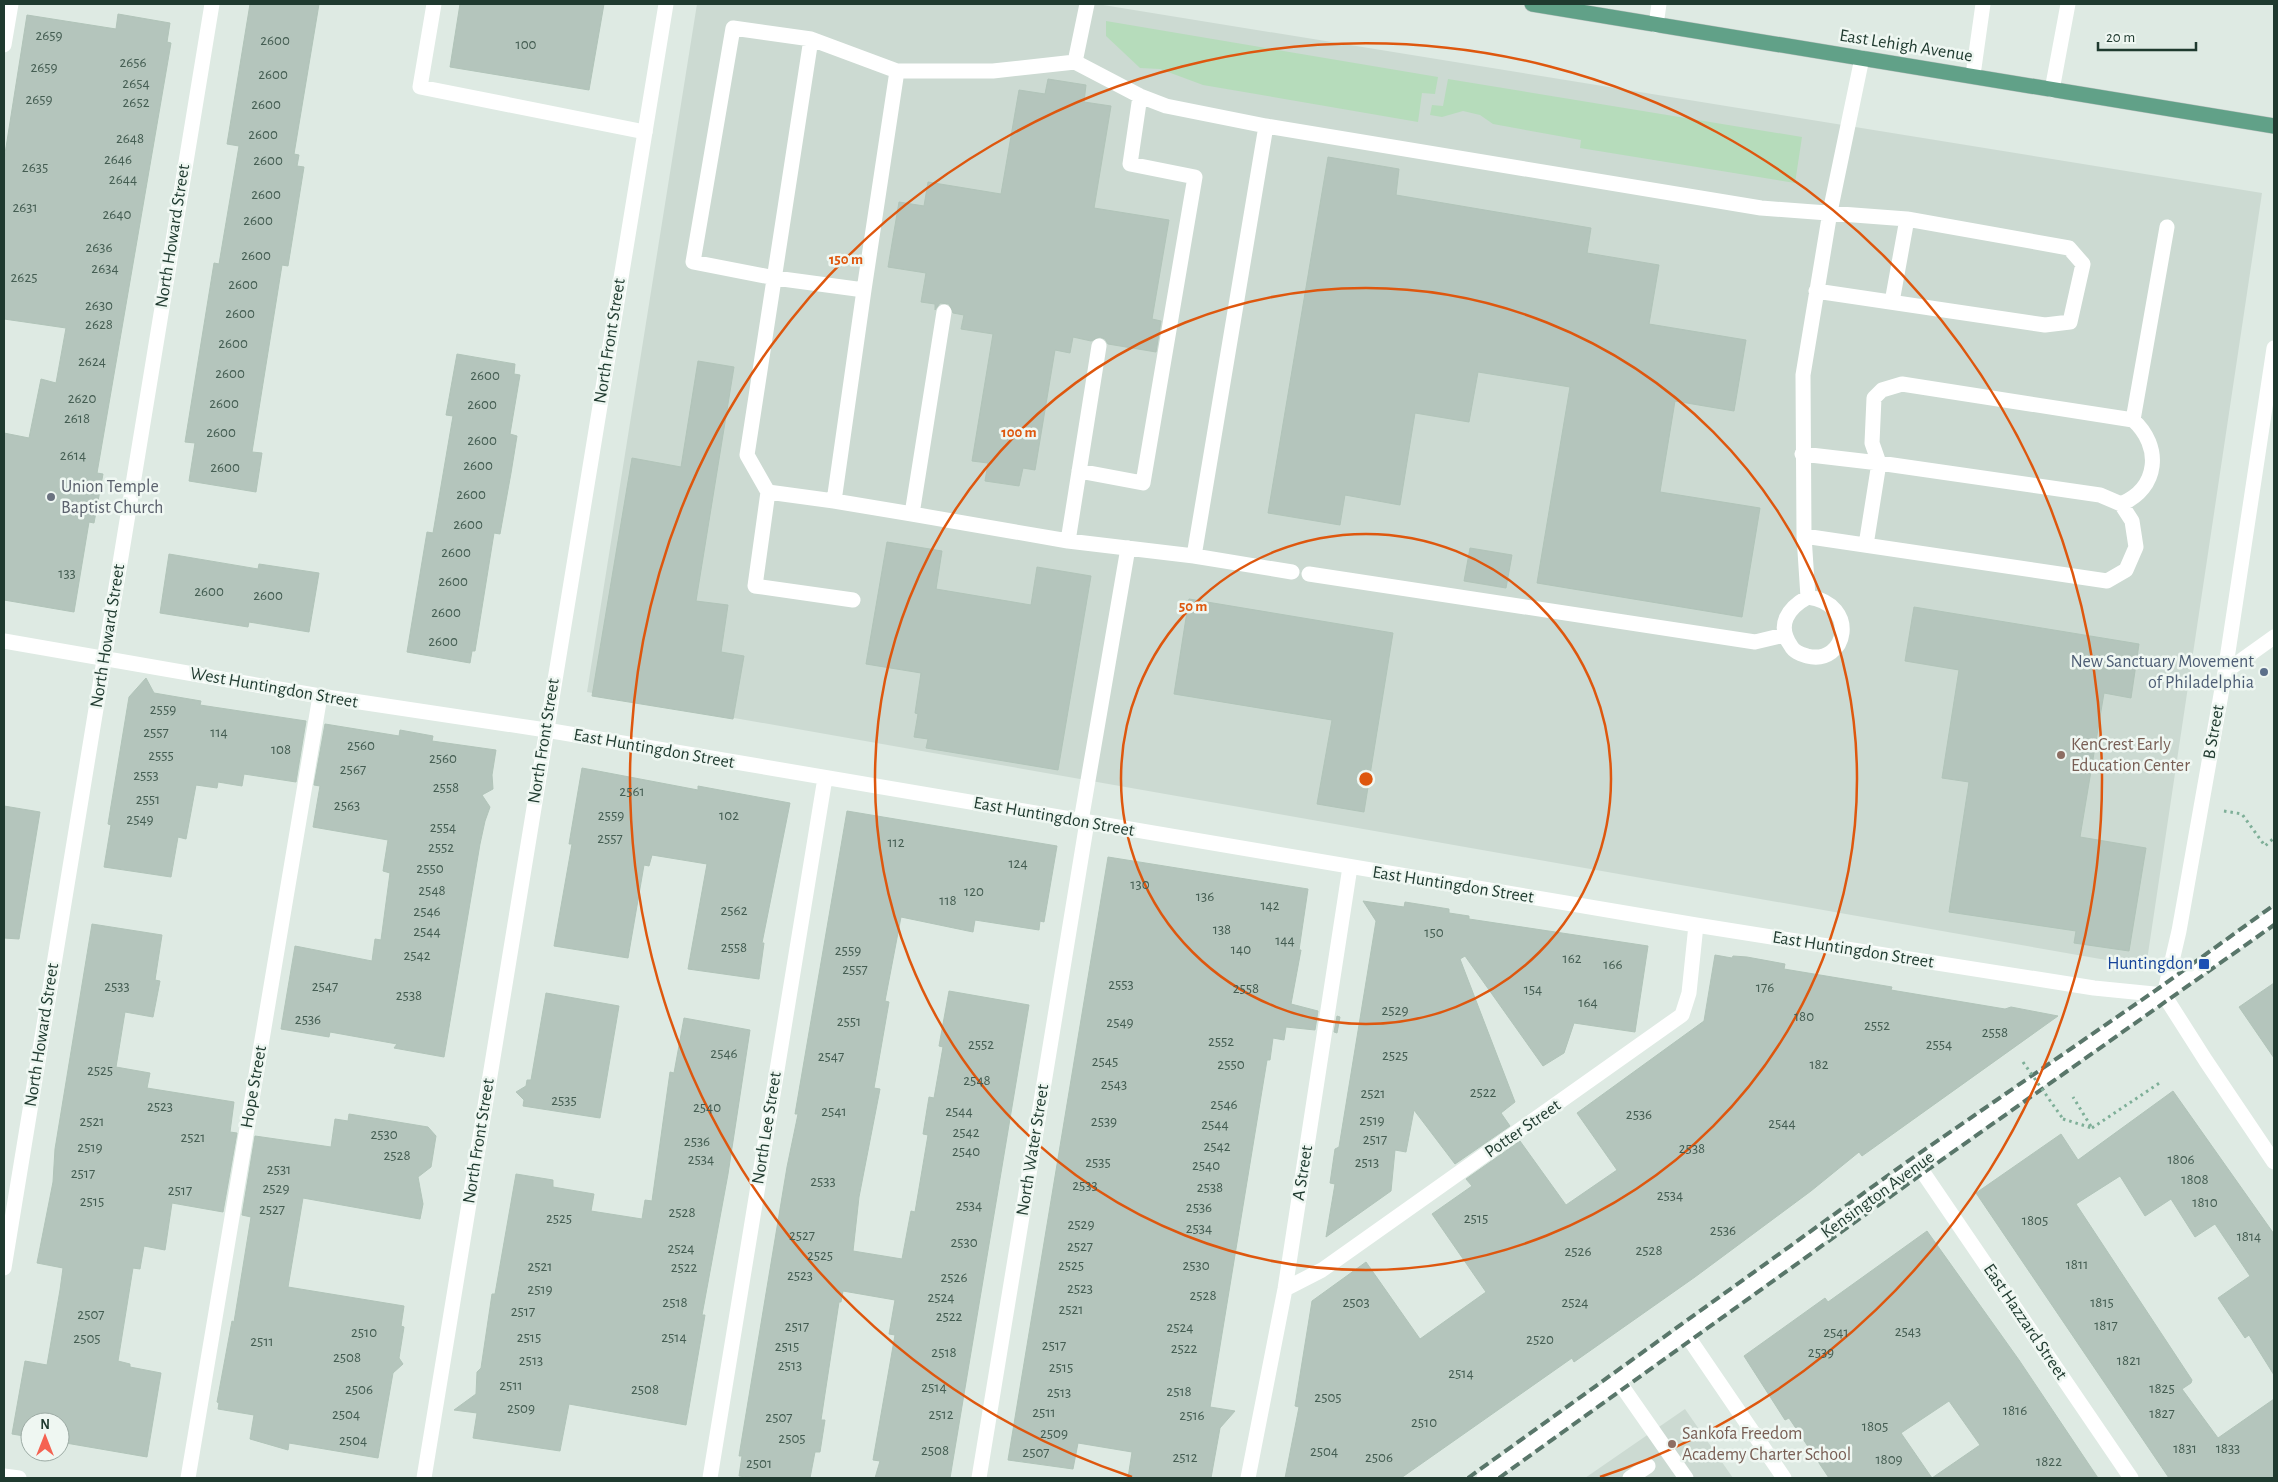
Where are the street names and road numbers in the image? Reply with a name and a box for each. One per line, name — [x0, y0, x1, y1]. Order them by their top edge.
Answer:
street label: East Lehigh Avenue — [1838, 27, 1974, 65]
street label: North Howard Street — [153, 163, 193, 309]
street label: North Front Street — [591, 277, 629, 405]
street label: North Howard Street — [88, 563, 128, 709]
street label: West Huntingdon Street — [189, 664, 360, 712]
street label: North Front Street — [525, 677, 563, 805]
street label: B Street — [2200, 703, 2228, 761]
street label: East Huntingdon Street — [572, 726, 736, 772]
street label: East Huntingdon Street — [972, 794, 1136, 840]
street label: East Huntingdon Street — [1371, 863, 1535, 907]
street label: East Huntingdon Street — [1771, 928, 1935, 972]
street label: North Howard Street — [22, 962, 62, 1108]
street label: Hope Street — [238, 1044, 270, 1130]
street label: North Lee Street — [749, 1070, 785, 1186]
street label: North Front Street — [460, 1077, 498, 1205]
street label: North Water Street — [1014, 1083, 1052, 1217]
street label: Potter Street — [1482, 1096, 1564, 1162]
street label: A Street — [1290, 1144, 1316, 1202]
street label: Kensington Avenue — [1818, 1148, 1938, 1242]
street label: East Hazzard Street — [1980, 1261, 2071, 1383]

